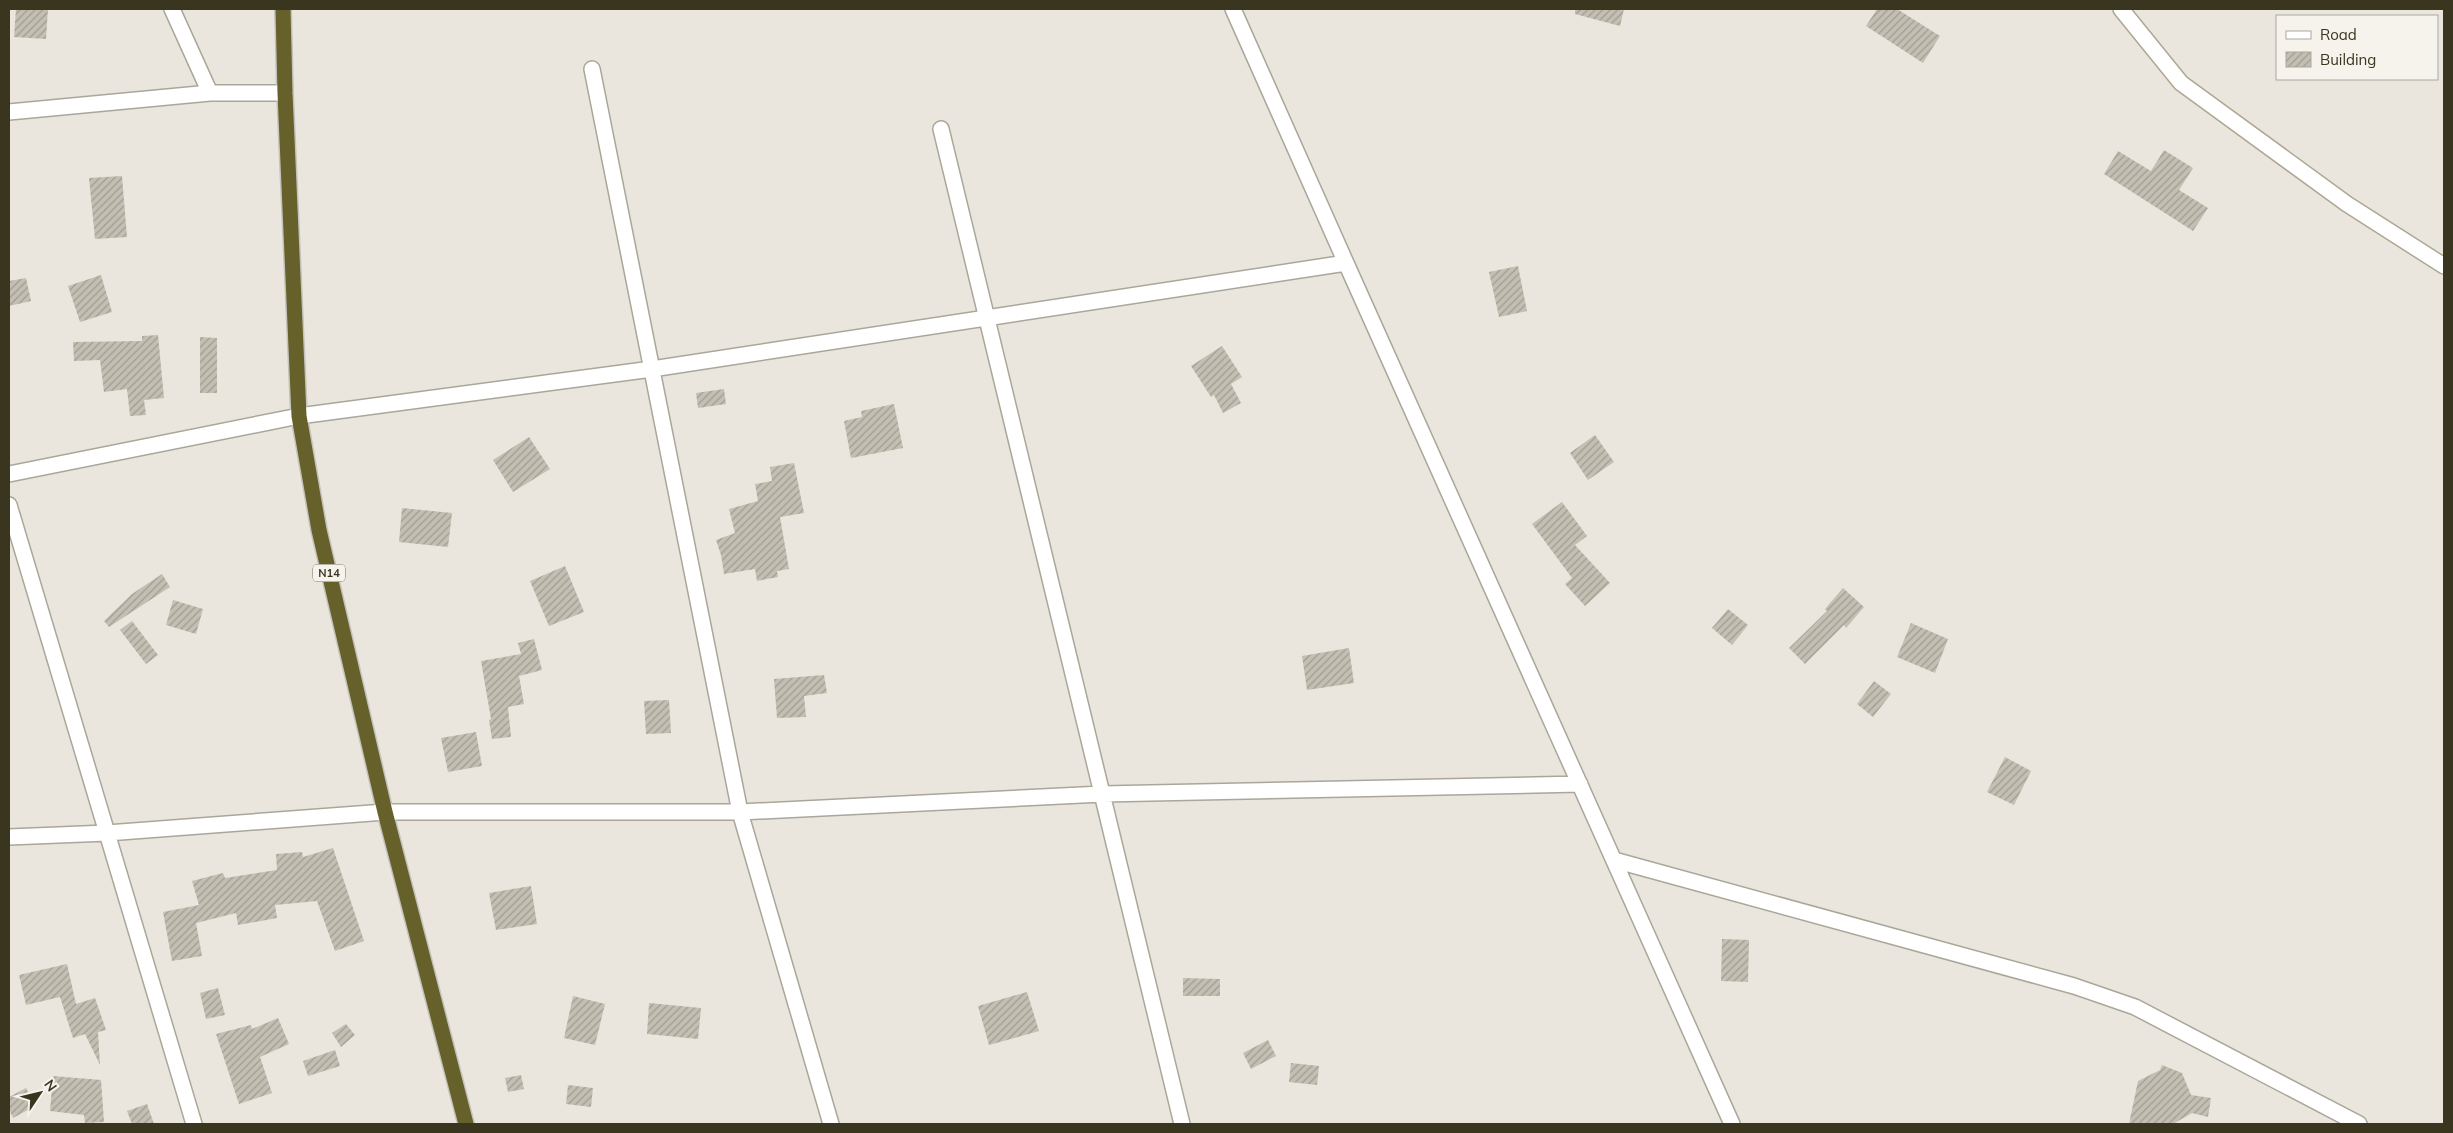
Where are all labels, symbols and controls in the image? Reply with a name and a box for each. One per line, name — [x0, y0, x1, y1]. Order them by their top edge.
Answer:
legend — [2276, 15, 2438, 80]
text: Road — [2320, 25, 2357, 44]
text: Building — [2320, 50, 2376, 69]
road number: N14 — [313, 564, 345, 582]
north arrow — [15, 1068, 65, 1118]
text: N — [40, 1076, 61, 1095]

